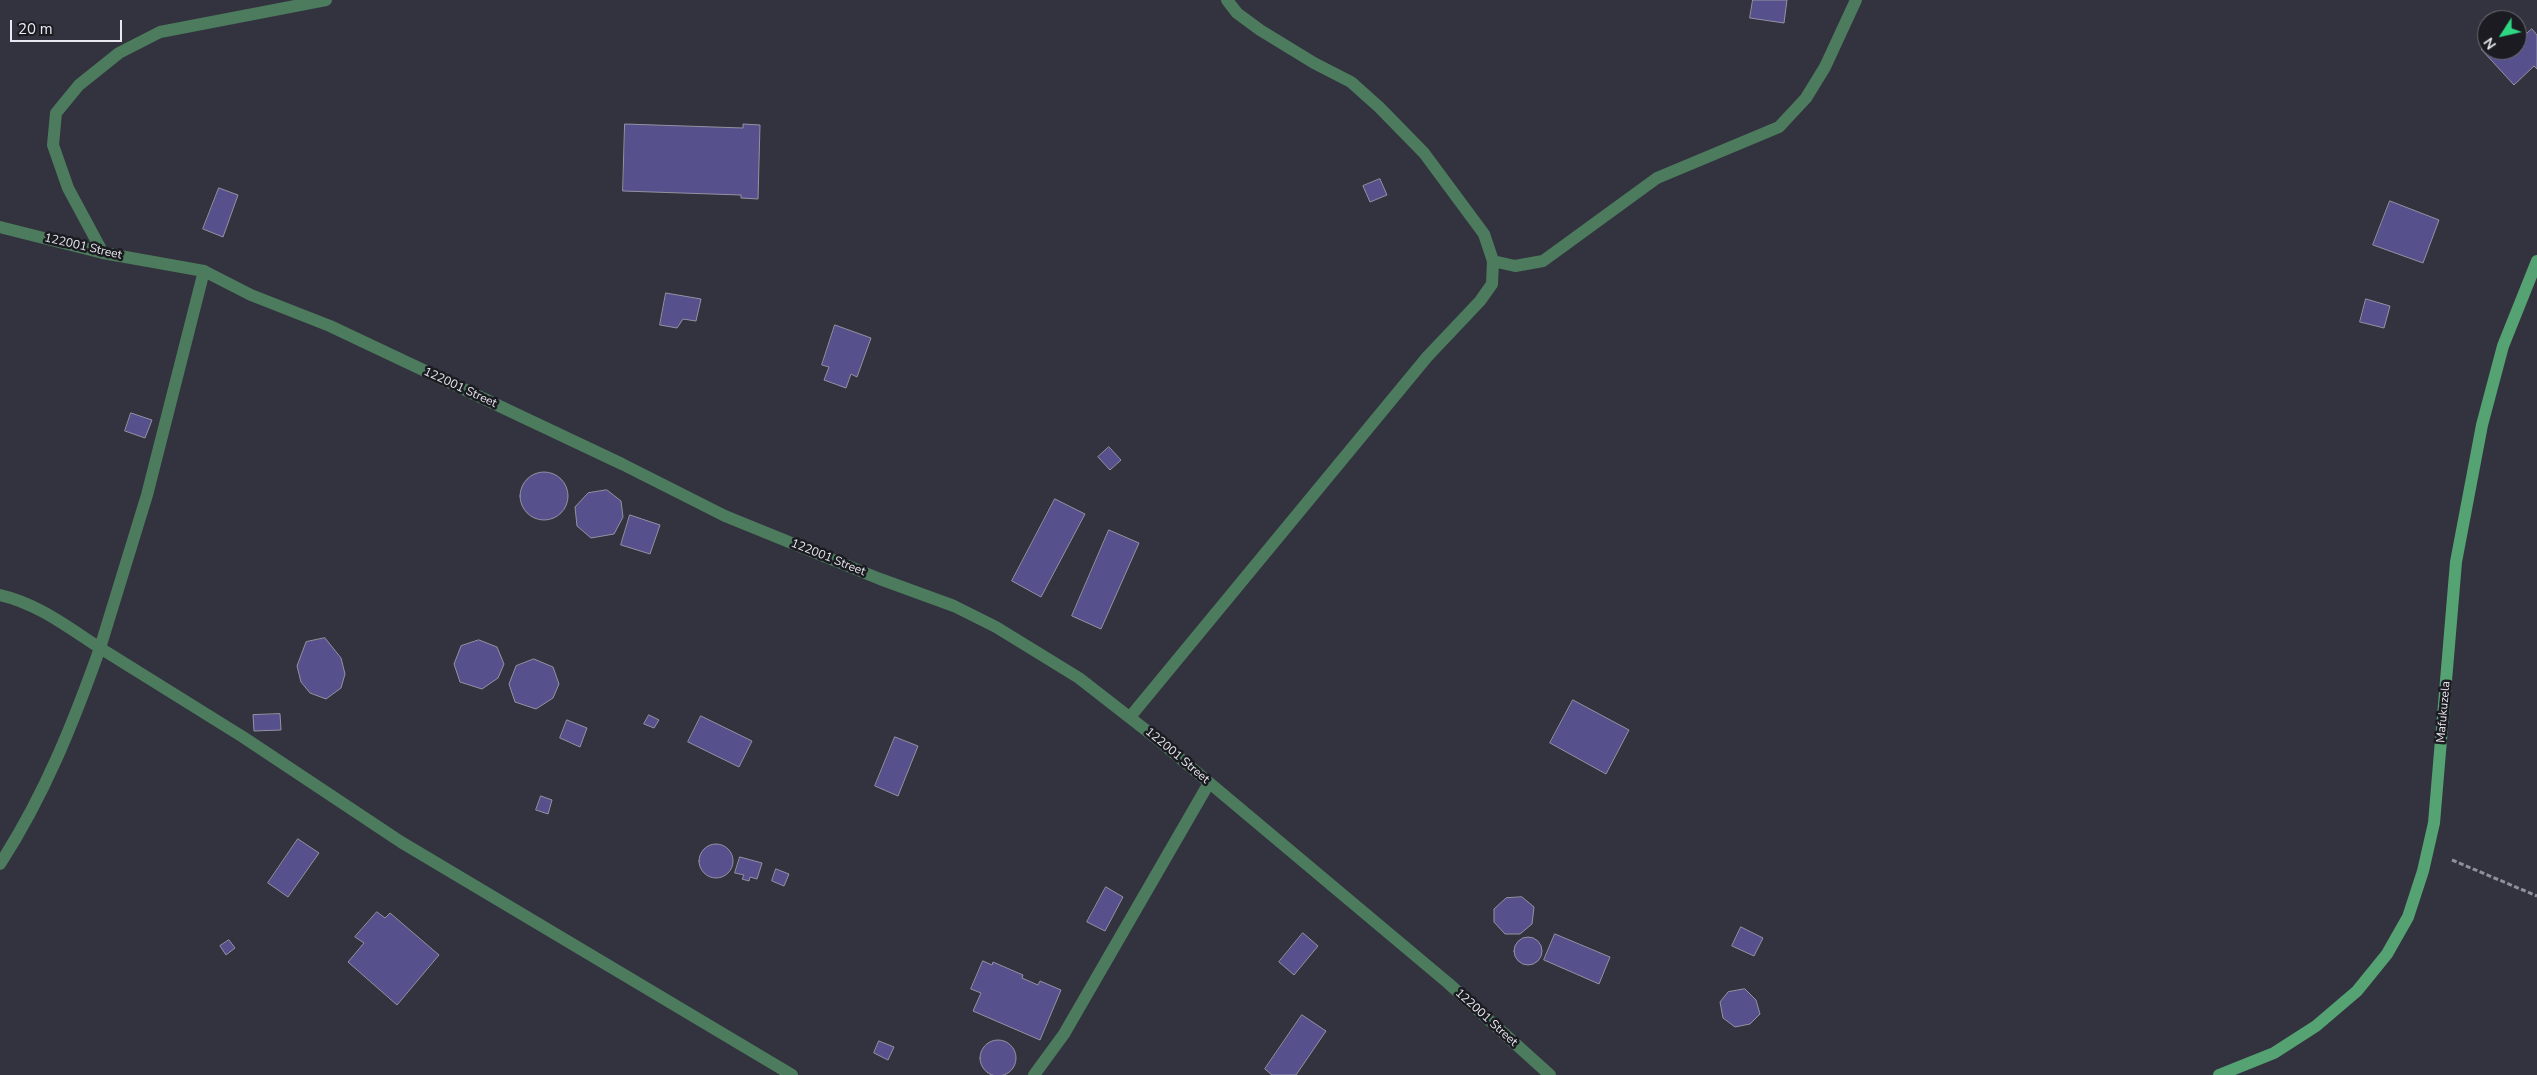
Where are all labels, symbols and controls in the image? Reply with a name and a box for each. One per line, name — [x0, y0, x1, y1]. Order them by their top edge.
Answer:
scale bar — [12, 10, 125, 42]
north arrow — [2477, 10, 2527, 60]
text: 20 m — [18, 19, 53, 39]
text: N — [2479, 34, 2501, 53]
street label: 122001 Street — [43, 231, 123, 263]
street label: 122001 Street — [421, 365, 499, 411]
street label: 122001 Street — [789, 537, 867, 579]
street label: Mafukuzela — [2434, 681, 2454, 743]
street label: 122001 Street — [1142, 725, 1212, 787]
street label: 122001 Street — [1452, 986, 1520, 1050]

